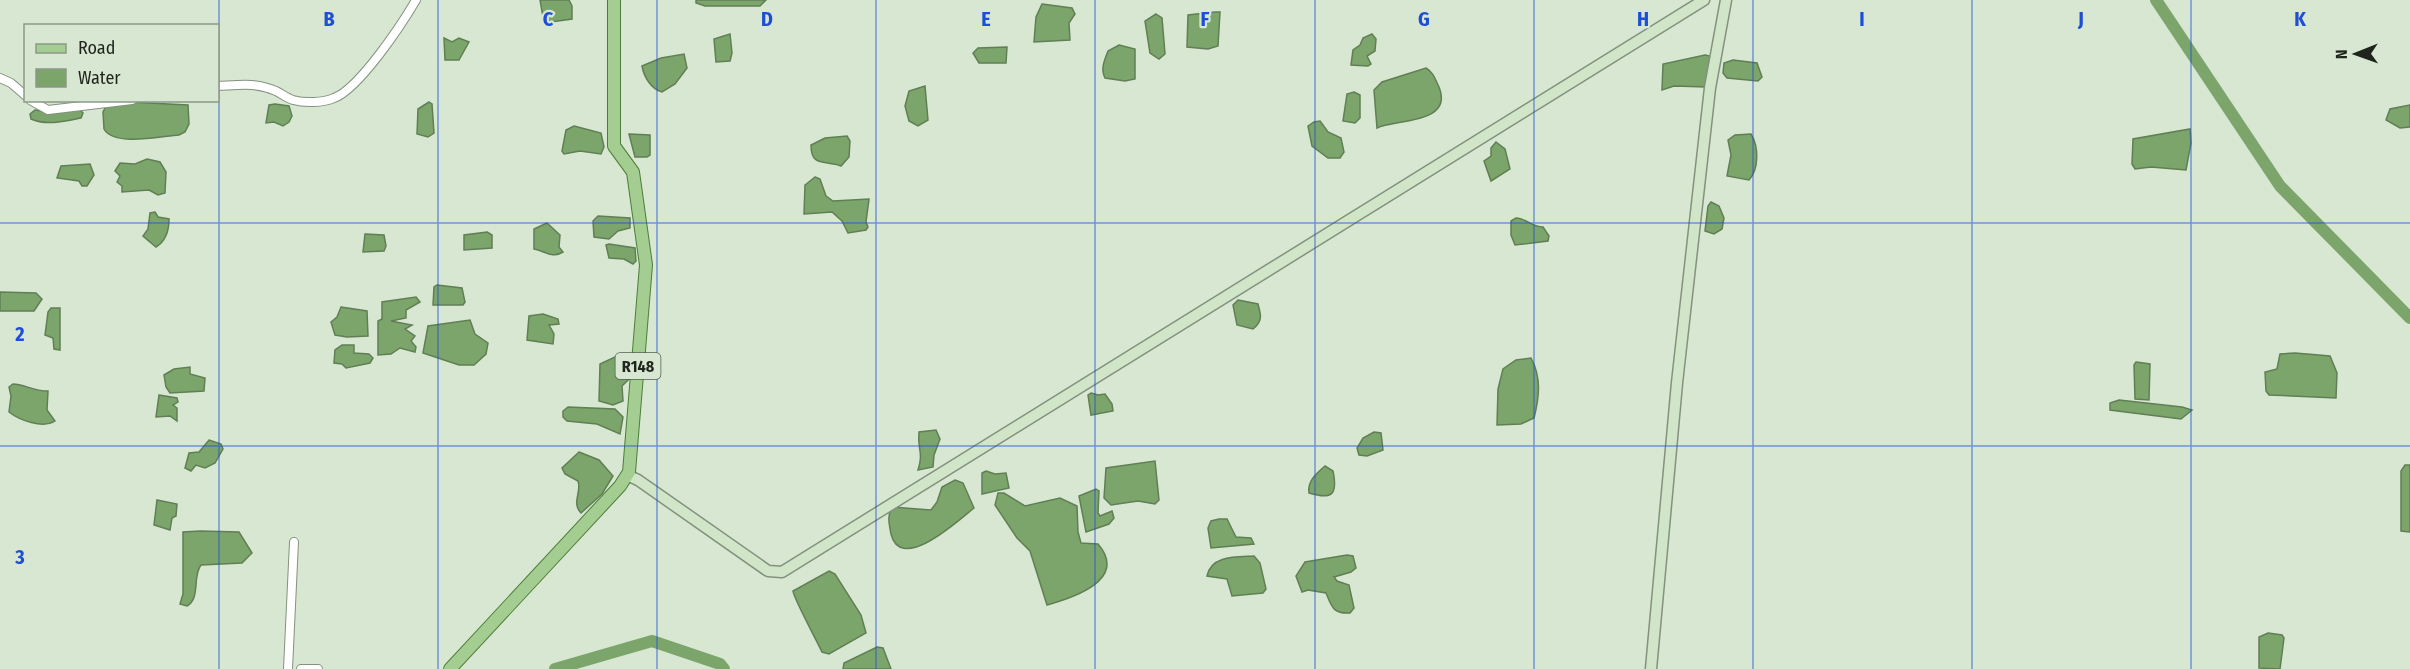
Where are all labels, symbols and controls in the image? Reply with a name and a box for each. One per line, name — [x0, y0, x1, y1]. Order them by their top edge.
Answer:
text: B — [323, 7, 335, 31]
text: C — [543, 7, 554, 31]
text: D — [761, 7, 773, 31]
text: E — [981, 7, 991, 31]
text: F — [1201, 7, 1210, 31]
text: G — [1418, 7, 1430, 31]
text: H — [1637, 7, 1649, 31]
text: I — [1859, 7, 1865, 31]
text: J — [2077, 7, 2084, 31]
text: K — [2294, 7, 2306, 31]
legend — [24, 24, 219, 102]
north arrow — [2326, 24, 2386, 84]
text: Road — [78, 37, 115, 59]
text: N — [2332, 49, 2351, 59]
text: Water — [78, 67, 121, 89]
text: 2 — [14, 322, 25, 346]
road number: R148 — [616, 353, 660, 379]
text: 3 — [14, 545, 25, 569]

